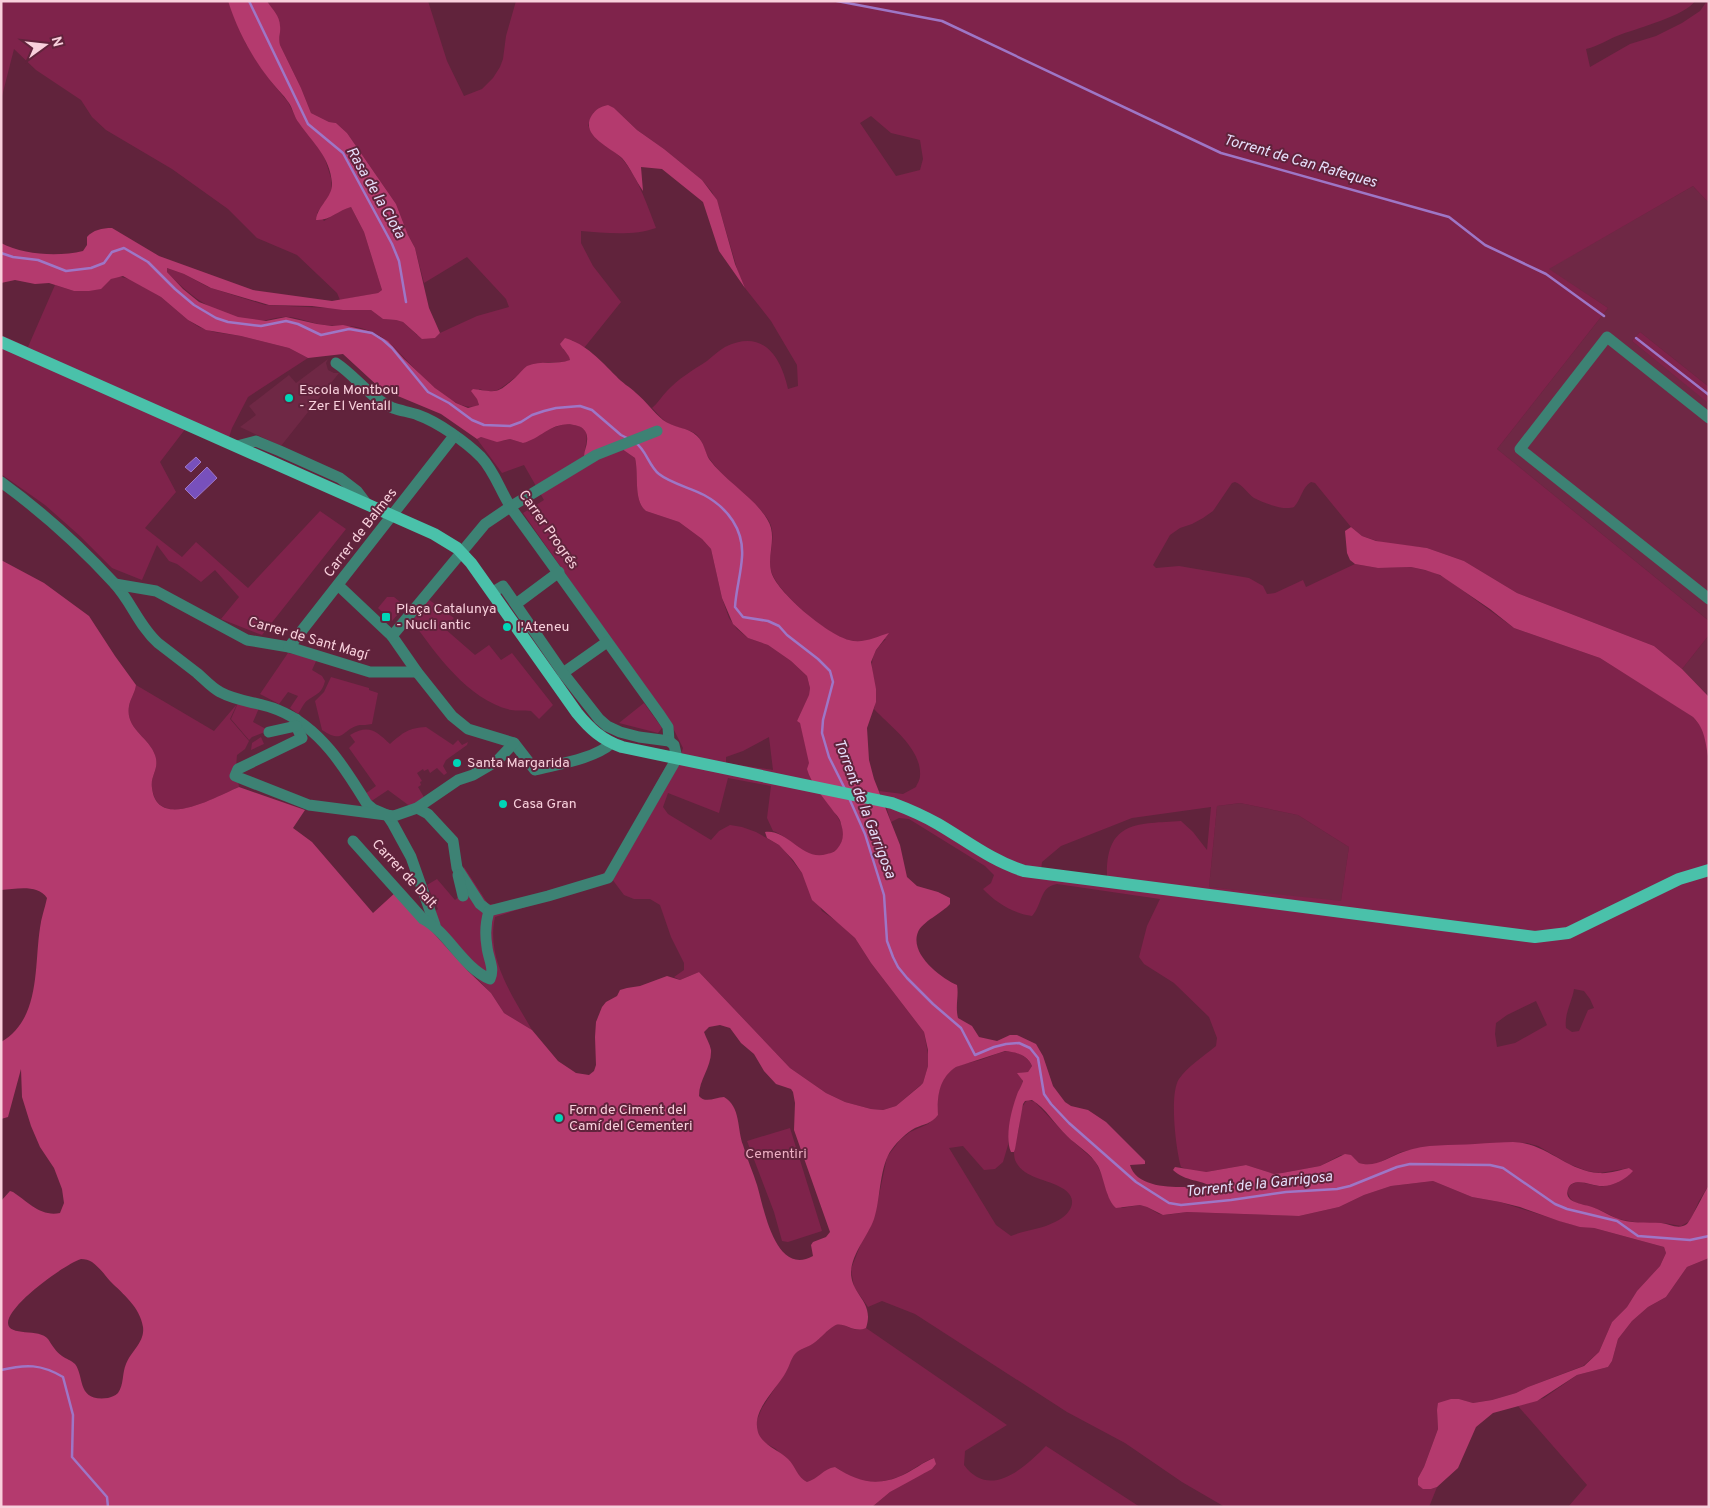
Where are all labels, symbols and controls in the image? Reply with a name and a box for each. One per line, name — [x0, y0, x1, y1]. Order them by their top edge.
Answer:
north arrow — [20, 20, 70, 70]
text: N — [47, 35, 66, 49]
water label: Torrent de Can Rafeques — [1221, 131, 1379, 193]
water label: Rasa de la Clota — [341, 144, 409, 243]
place label: Escola Montbou - Zer El Ventall — [299, 382, 398, 415]
marker: Escola Montbou - Zer El Ventall — [283, 392, 295, 404]
street label: Carrer de Balmes — [321, 485, 401, 581]
street label: Carrer Progrés — [514, 487, 582, 573]
place label: Plaça Catalunya - Nucli antic — [396, 601, 496, 634]
marker: Plaça Catalunya - Nucli antic — [380, 611, 392, 623]
street label: Carrer de Sant Magí — [246, 614, 371, 665]
place label: l'Ateneu — [517, 619, 569, 636]
marker: l'Ateneu — [501, 621, 513, 633]
water label: Torrent de la Garrigosa — [829, 737, 899, 882]
place label: Santa Margarida — [467, 755, 570, 772]
marker: Santa Margarida — [451, 757, 463, 769]
place label: Casa Gran — [513, 796, 577, 813]
marker: Casa Gran — [497, 798, 509, 810]
street label: Carrer de Dalt — [368, 836, 440, 912]
place label: Forn de Ciment del Camí del Cementeri — [569, 1102, 693, 1135]
marker: Forn de Ciment del Camí del Cementeri — [553, 1112, 565, 1124]
park label: Cementiri — [745, 1146, 807, 1163]
water label: Torrent de la Garrigosa — [1185, 1168, 1334, 1202]

